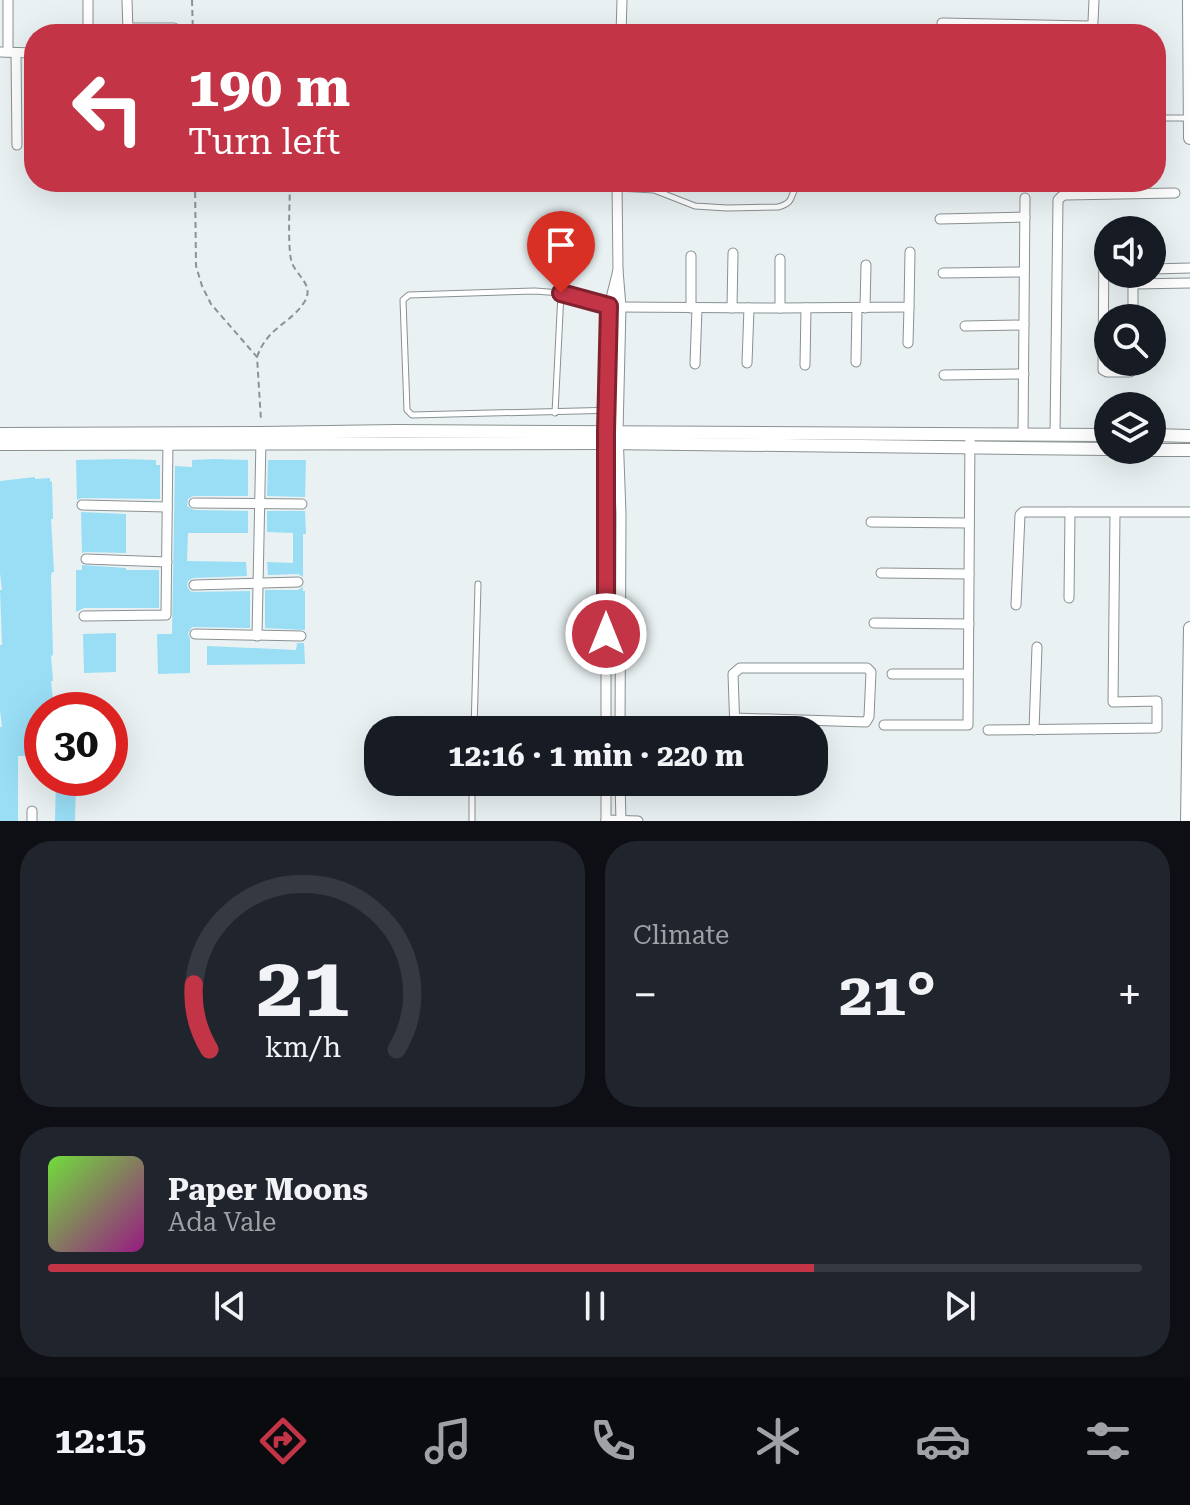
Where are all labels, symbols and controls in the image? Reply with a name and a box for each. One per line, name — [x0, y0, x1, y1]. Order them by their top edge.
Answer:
text: 190 m — [188, 54, 350, 120]
icon: left — [56, 56, 160, 160]
text: Turn left — [188, 121, 340, 163]
pin — [527, 211, 595, 293]
map controls — [1094, 216, 1166, 464]
button: sound — [1094, 216, 1166, 288]
icon: arrive — [539, 223, 583, 267]
button: search — [1094, 304, 1166, 376]
button: layers — [1094, 392, 1166, 464]
position arrow — [564, 592, 648, 676]
speed limit sign: 30 — [24, 692, 128, 796]
text: 12:16 · 1 min · 220 m — [448, 738, 744, 773]
text: Climate — [633, 920, 729, 950]
text: 21 — [256, 939, 349, 1036]
text: 21° — [839, 959, 936, 1030]
text: − — [633, 969, 658, 1021]
text: + — [1117, 969, 1142, 1021]
text: km/h — [264, 1030, 341, 1064]
text: Paper Moons — [168, 1172, 368, 1207]
text: Ada Vale — [168, 1207, 276, 1237]
icon: previous — [208, 1284, 252, 1328]
icon: pause — [573, 1284, 617, 1328]
icon: next — [938, 1284, 982, 1328]
icon: directions — [255, 1413, 311, 1469]
icon: music — [420, 1413, 476, 1469]
icon: phone — [585, 1413, 641, 1469]
icon: climate — [750, 1413, 806, 1469]
icon: car — [915, 1413, 971, 1469]
icon: filters — [1080, 1413, 1136, 1469]
text: 12:15 — [54, 1420, 146, 1462]

